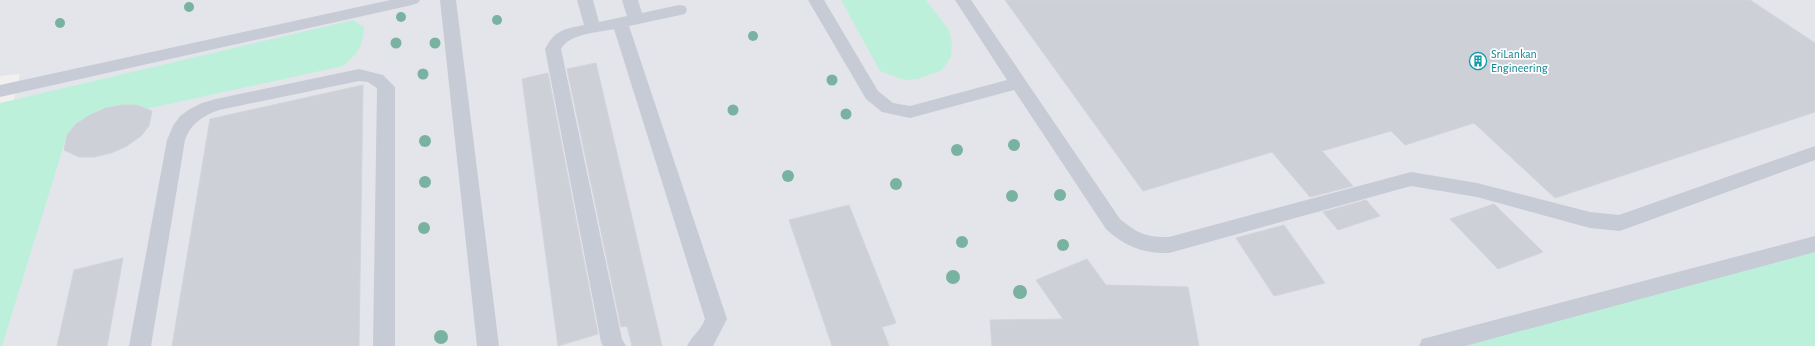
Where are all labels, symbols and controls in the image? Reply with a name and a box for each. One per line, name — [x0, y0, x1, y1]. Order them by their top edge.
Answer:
place label: SriLankan Engineering — [1491, 48, 1548, 74]
building icon: SriLankan Engineering — [1468, 51, 1488, 71]

